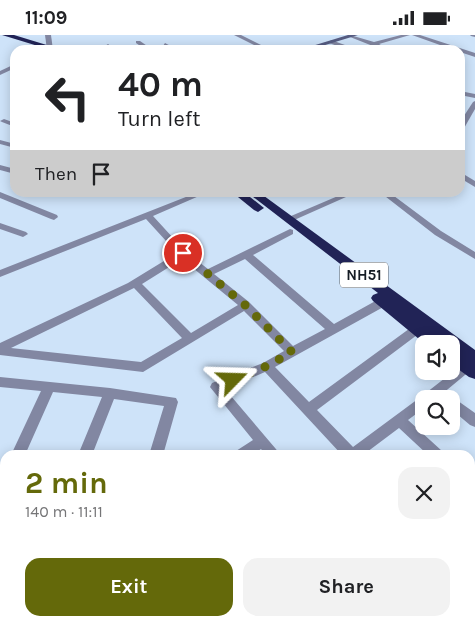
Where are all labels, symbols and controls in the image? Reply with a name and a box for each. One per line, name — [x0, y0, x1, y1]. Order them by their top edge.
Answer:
text: 11:09 — [25, 7, 67, 29]
text: 40 m — [118, 64, 203, 105]
icon: left — [35, 65, 100, 130]
text: Turn left — [118, 106, 201, 132]
icon: arrive — [87, 160, 115, 188]
text: Then — [35, 163, 77, 185]
pin — [162, 232, 204, 274]
icon: arrive — [169, 239, 197, 267]
road number: NH51 — [340, 263, 388, 287]
map controls — [415, 335, 460, 435]
button: sound — [415, 335, 460, 380]
position arrow — [206, 353, 258, 405]
button: search — [415, 390, 460, 435]
text: 2 min — [25, 465, 108, 501]
button: close — [398, 467, 450, 519]
text: 140 m · 11:11 — [25, 502, 103, 521]
button: Exit — [25, 558, 233, 616]
button: Share — [243, 558, 450, 616]

